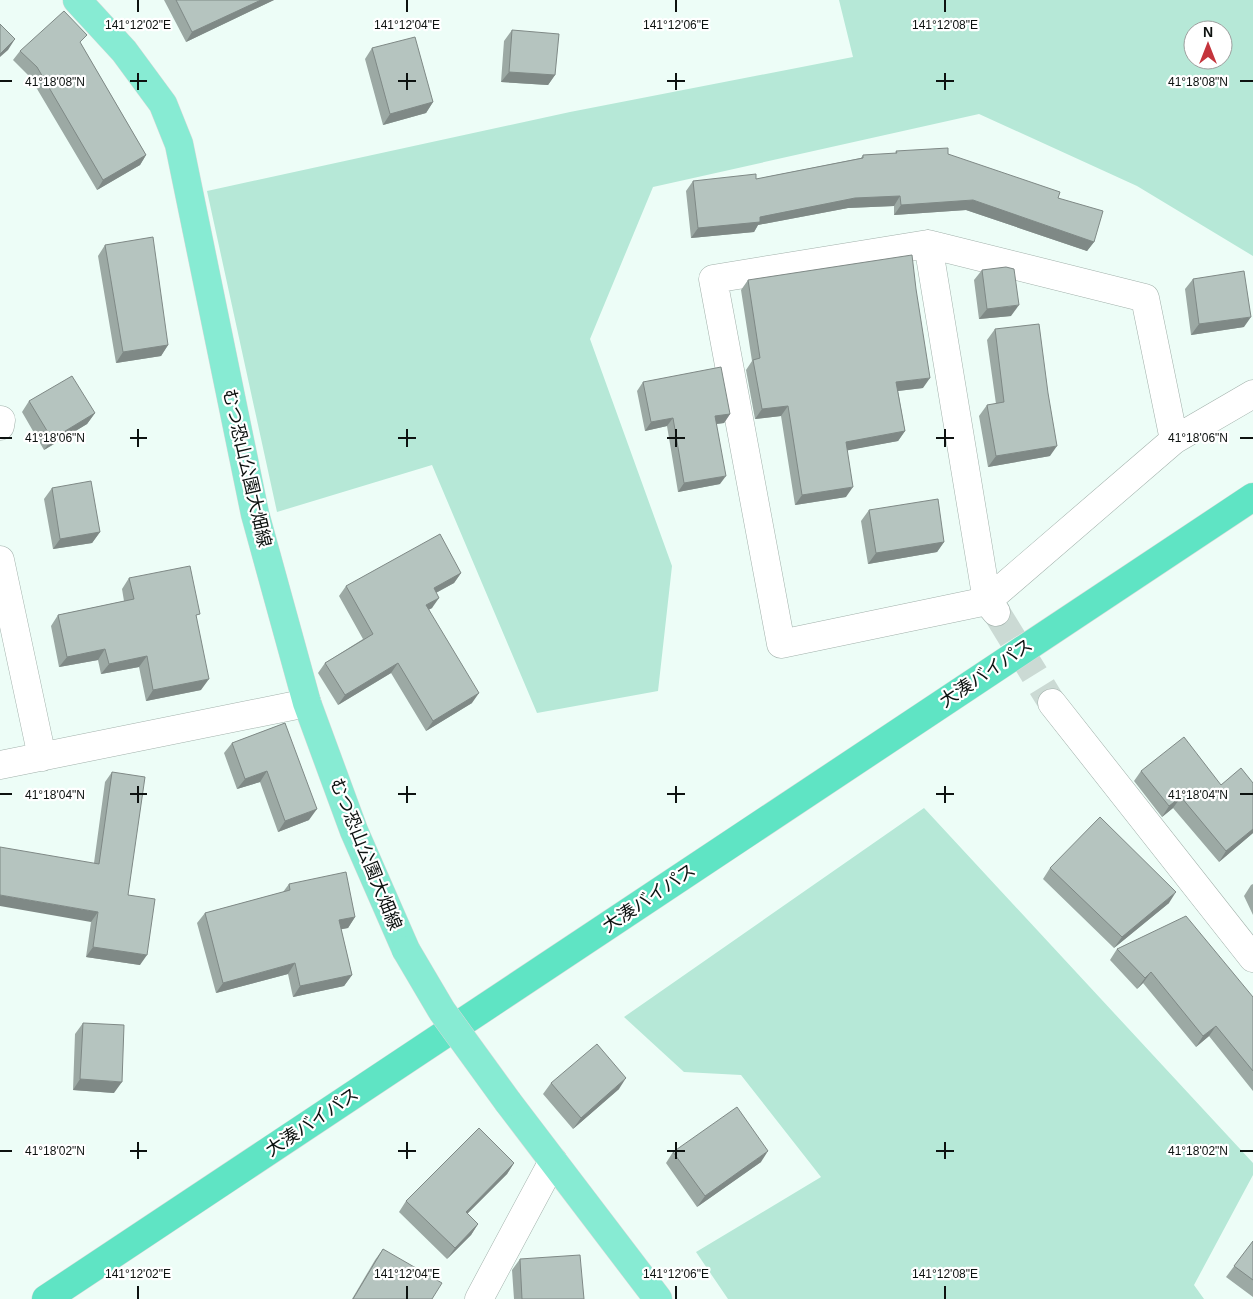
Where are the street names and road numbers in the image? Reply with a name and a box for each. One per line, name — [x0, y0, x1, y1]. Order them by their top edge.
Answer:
street label: むつ恐山公園大畑線 — [219, 387, 275, 549]
street label: 大湊バイパス — [936, 635, 1036, 711]
street label: むつ恐山公園大畑線 — [326, 775, 406, 933]
street label: 大湊バイパス — [599, 860, 699, 936]
street label: 大湊バイパス — [262, 1084, 362, 1160]

